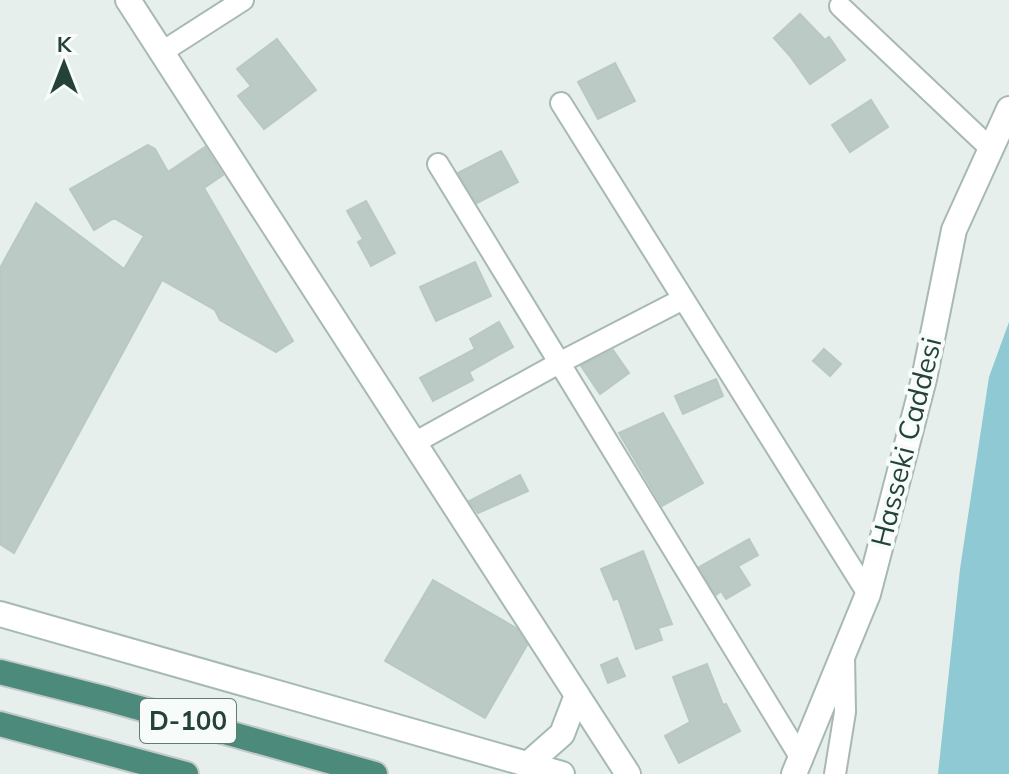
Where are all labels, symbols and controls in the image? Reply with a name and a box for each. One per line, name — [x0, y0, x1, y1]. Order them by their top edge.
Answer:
north arrow — [24, 24, 104, 104]
text: K — [57, 30, 73, 58]
street label: Hasseki Caddesi — [863, 334, 948, 550]
road number: D-100 — [140, 699, 236, 743]

